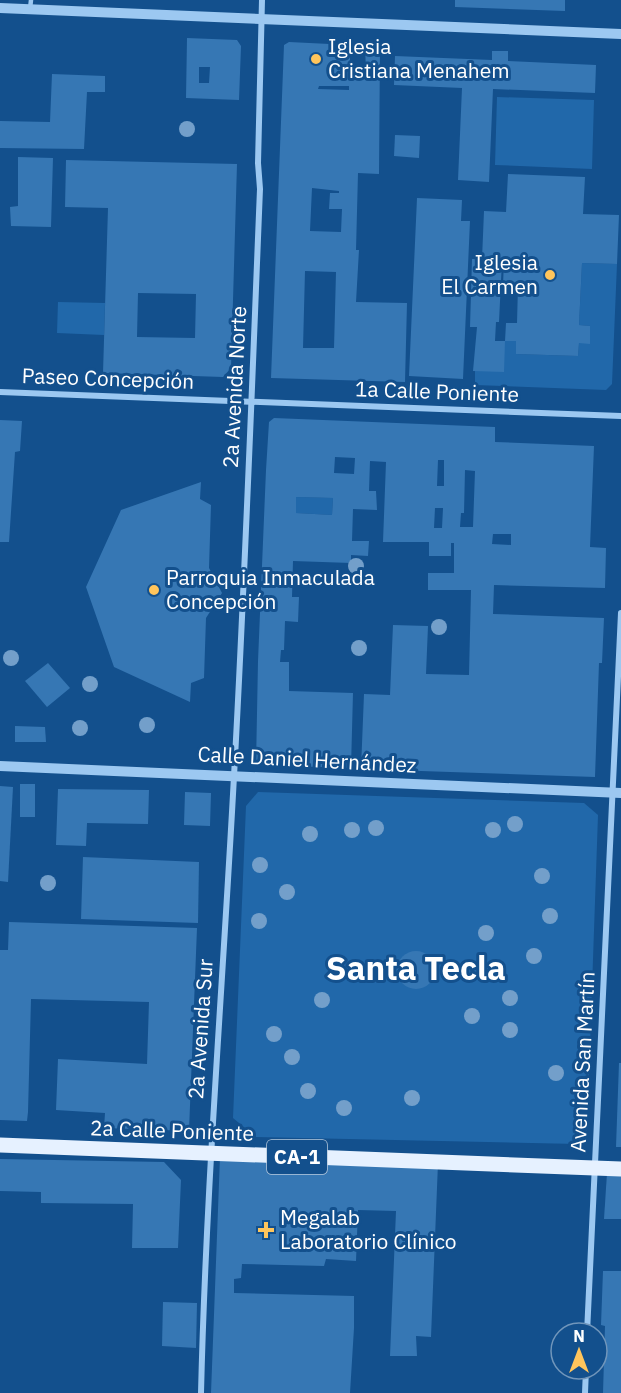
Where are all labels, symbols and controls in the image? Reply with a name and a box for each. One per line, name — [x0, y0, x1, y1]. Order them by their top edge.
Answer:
place label: Iglesia Cristiana Menahem — [328, 32, 510, 84]
marker: Iglesia Cristiana Menahem — [309, 52, 323, 66]
place label: Iglesia El Carmen — [441, 248, 538, 300]
marker: Iglesia El Carmen — [543, 268, 557, 282]
street label: 2a Avenida Norte — [216, 305, 252, 469]
street label: Paseo Concepción — [21, 361, 195, 395]
street label: 1a Calle Poniente — [354, 374, 520, 408]
place label: Parroquia Inmaculada Concepción — [166, 563, 375, 615]
marker: Parroquia Inmaculada Concepción — [147, 583, 161, 597]
street label: Calle Daniel Hernández — [197, 739, 418, 779]
district label: Santa Tecla — [326, 946, 506, 989]
street label: 2a Avenida Sur — [181, 957, 219, 1100]
street label: Avenida San Martín — [563, 971, 601, 1153]
street label: 2a Calle Poniente — [89, 1113, 255, 1147]
road number: CA-1 — [267, 1140, 327, 1174]
place label: Megalab Laboratorio Clínico — [280, 1203, 457, 1255]
marker: Megalab Laboratorio Clínico — [257, 1221, 275, 1239]
north arrow — [549, 1321, 609, 1381]
text: N — [573, 1326, 585, 1346]

